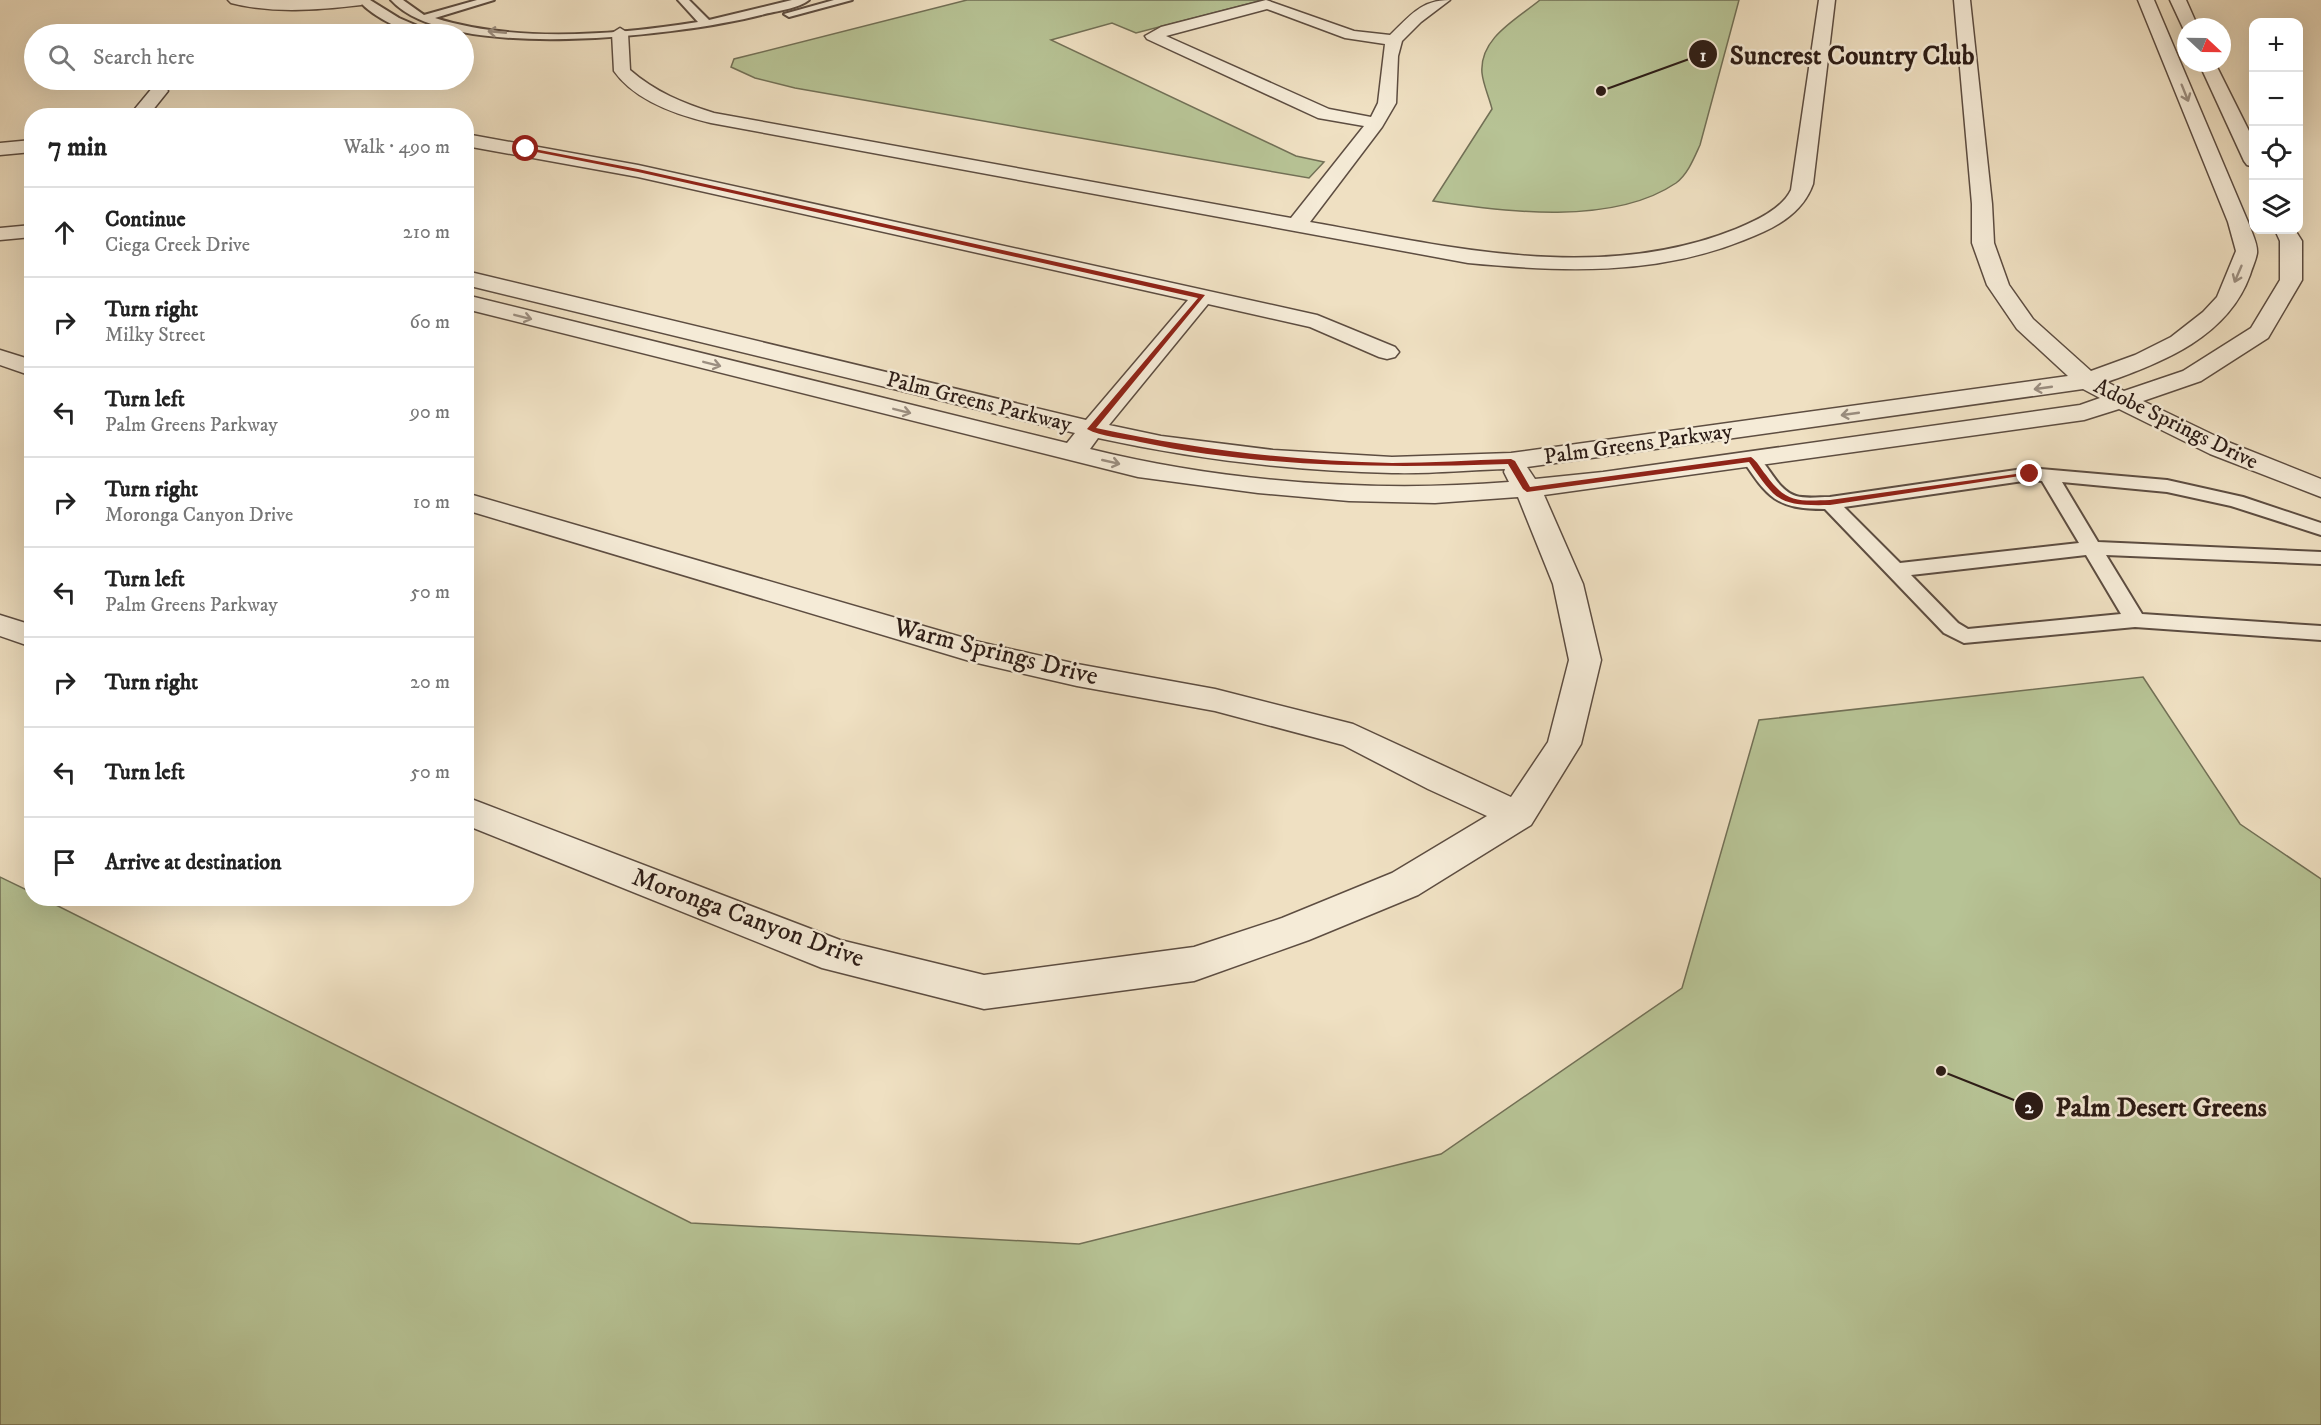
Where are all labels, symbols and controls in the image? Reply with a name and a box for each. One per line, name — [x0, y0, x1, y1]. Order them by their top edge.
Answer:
north arrow — [2177, 18, 2231, 72]
map controls — [2249, 18, 2303, 234]
button: + — [2249, 18, 2303, 72]
search box — [24, 24, 474, 90]
one-way arrow — [488, 26, 508, 37]
callout: Suncrest Country Club — [1688, 32, 1987, 77]
text: Suncrest Country Club — [1730, 39, 1975, 73]
icon: search — [45, 41, 78, 74]
text: Search here — [93, 44, 195, 71]
text: 1 — [1700, 45, 1707, 67]
button: − — [2249, 72, 2303, 126]
one-way arrow — [2180, 83, 2191, 102]
button: locate — [2249, 126, 2303, 180]
text: 7 min — [48, 131, 107, 164]
text: Walk · 490 m — [343, 135, 450, 160]
route start — [512, 135, 538, 161]
button: layers — [2249, 180, 2303, 234]
text: Continue — [105, 206, 186, 233]
icon: ahead — [48, 216, 81, 249]
text: 210 m — [403, 220, 450, 245]
text: Ciega Creek Drive — [105, 233, 250, 258]
one-way arrow — [2231, 264, 2243, 282]
text: Turn right — [105, 296, 198, 323]
icon: right — [48, 306, 81, 339]
text: 60 m — [410, 310, 450, 335]
one-way arrow — [513, 311, 532, 323]
text: Milky Street — [105, 323, 205, 348]
one-way arrow — [703, 358, 722, 370]
street label: Palm Greens Parkway — [883, 366, 1075, 438]
street label: Adobe Springs Drive — [2089, 373, 2263, 475]
one-way arrow — [2034, 382, 2053, 393]
text: Turn left — [105, 386, 185, 413]
icon: left — [48, 396, 81, 429]
text: 90 m — [410, 400, 450, 425]
one-way arrow — [892, 406, 911, 418]
one-way arrow — [1840, 409, 1860, 420]
text: Palm Greens Parkway — [105, 413, 278, 438]
street label: Palm Greens Parkway — [1542, 417, 1735, 471]
one-way arrow — [1102, 457, 1121, 469]
route end — [2016, 460, 2042, 486]
text: Turn right — [105, 476, 198, 503]
icon: right — [48, 486, 81, 519]
text: 10 m — [413, 490, 450, 515]
text: Moronga Canyon Drive — [105, 503, 293, 528]
text: Turn left — [105, 566, 185, 593]
icon: left — [48, 576, 81, 609]
text: 50 m — [410, 580, 450, 605]
text: Palm Greens Parkway — [105, 593, 278, 618]
street label: Warm Springs Drive — [889, 610, 1102, 693]
icon: right — [48, 666, 81, 699]
text: Turn right — [105, 669, 198, 696]
text: 20 m — [410, 670, 450, 695]
icon: left — [48, 756, 81, 789]
text: Turn left — [105, 759, 185, 786]
text: 50 m — [410, 760, 450, 785]
icon: arrive — [48, 846, 81, 879]
text: Arrive at destination — [105, 849, 282, 876]
street label: Moronga Canyon Drive — [627, 861, 869, 975]
callout: Palm Desert Greens — [2014, 1084, 2279, 1129]
text: Palm Desert Greens — [2055, 1091, 2267, 1125]
text: 2 — [2025, 1097, 2035, 1119]

